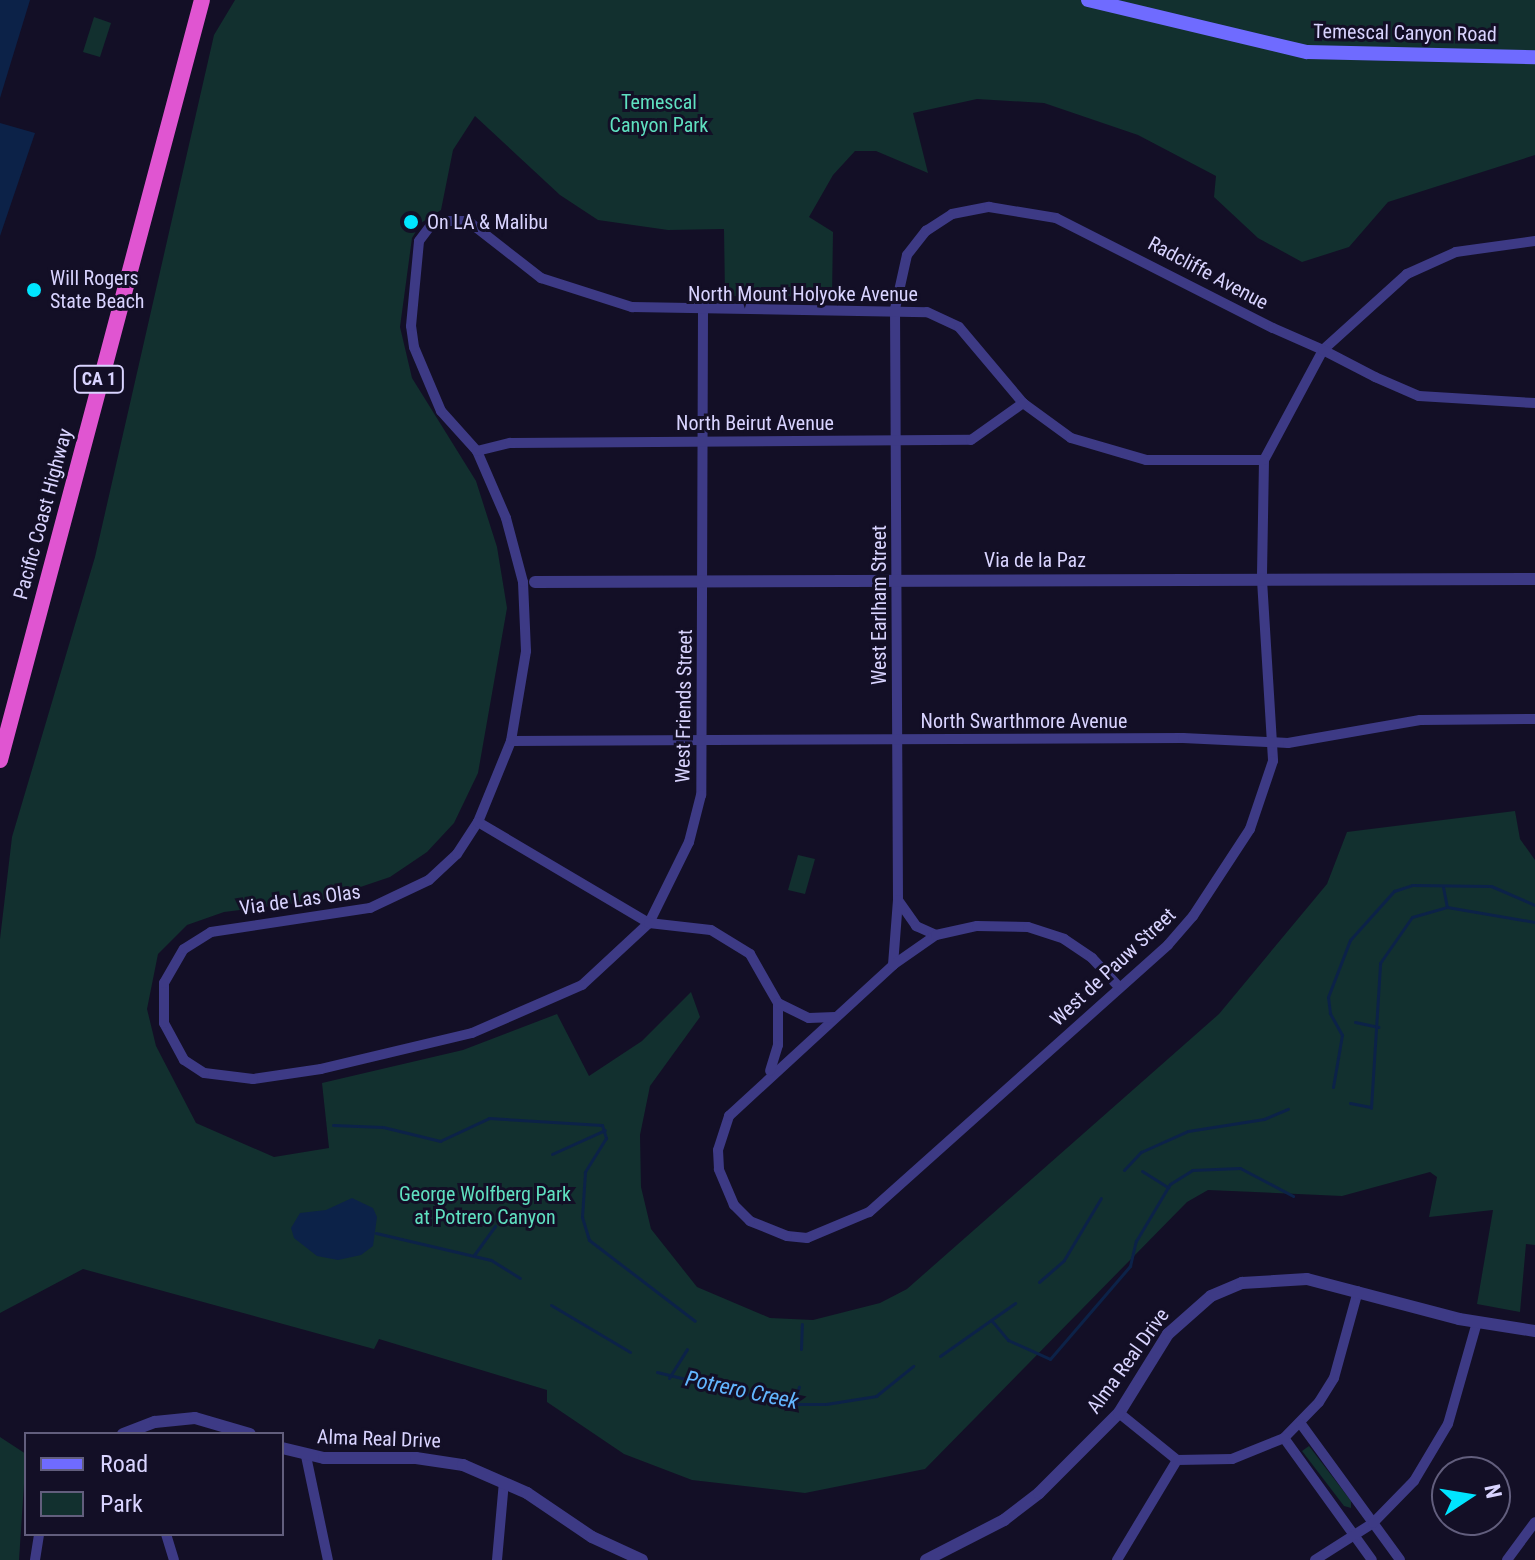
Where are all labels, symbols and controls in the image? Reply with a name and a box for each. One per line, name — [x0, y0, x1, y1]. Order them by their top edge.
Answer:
street label: Temescal Canyon Road — [1313, 19, 1497, 47]
park label: Temescal Canyon Park — [610, 90, 708, 137]
place label: On LA & Malibu — [427, 210, 548, 234]
marker: On LA & Malibu — [402, 213, 420, 231]
street label: Radcliffe Avenue — [1144, 231, 1272, 315]
place label: Will Rogers State Beach — [50, 266, 145, 313]
marker: Will Rogers State Beach — [25, 281, 43, 299]
street label: North Mount Holyoke Avenue — [688, 282, 918, 306]
road number: CA 1 — [73, 365, 125, 393]
street label: North Beirut Avenue — [676, 411, 834, 435]
street label: Pacific Coast Highway — [9, 426, 77, 602]
street label: West Earlham Street — [867, 525, 891, 685]
street label: Via de la Paz — [984, 548, 1086, 572]
street label: West Friends Street — [671, 629, 697, 783]
street label: North Swarthmore Avenue — [921, 709, 1127, 733]
street label: Via de Las Olas — [238, 880, 362, 920]
street label: West de Pauw Street — [1045, 903, 1181, 1031]
park label: George Wolfberg Park at Potrero Canyon — [399, 1183, 571, 1230]
street label: Alma Real Drive — [1082, 1304, 1174, 1418]
water label: Potrero Creek — [683, 1365, 801, 1415]
street label: Alma Real Drive — [317, 1425, 441, 1453]
legend — [24, 1432, 284, 1536]
text: Road — [100, 1450, 148, 1478]
north arrow — [1431, 1456, 1511, 1536]
text: N — [1479, 1482, 1507, 1501]
text: Park — [100, 1490, 143, 1518]

